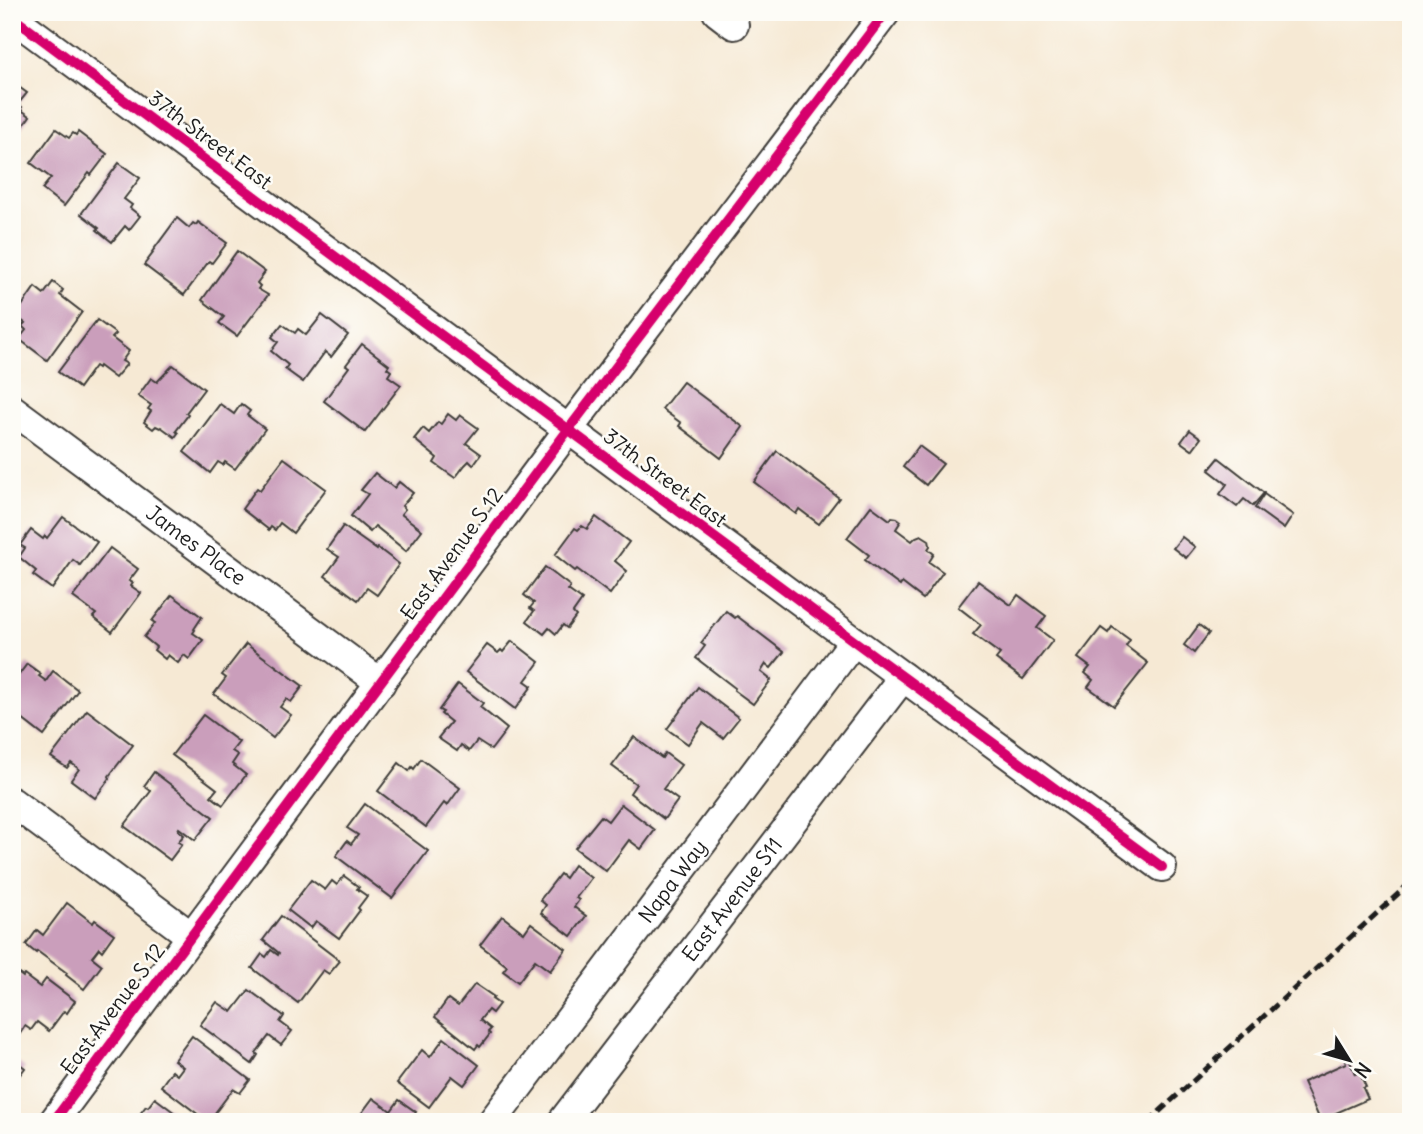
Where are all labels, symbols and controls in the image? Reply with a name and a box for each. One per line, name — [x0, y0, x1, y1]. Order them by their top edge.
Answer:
street label: 37th Street East — [143, 84, 278, 195]
street label: 37th Street East — [598, 422, 733, 533]
street label: East Avenue S 12 — [394, 482, 509, 625]
street label: James Place — [141, 499, 252, 591]
street label: East Avenue S11 — [676, 832, 788, 967]
street label: Napa Way — [632, 834, 713, 928]
street label: East Avenue S 12 — [54, 938, 171, 1080]
north arrow — [1314, 1026, 1384, 1096]
text: N — [1349, 1058, 1376, 1083]

